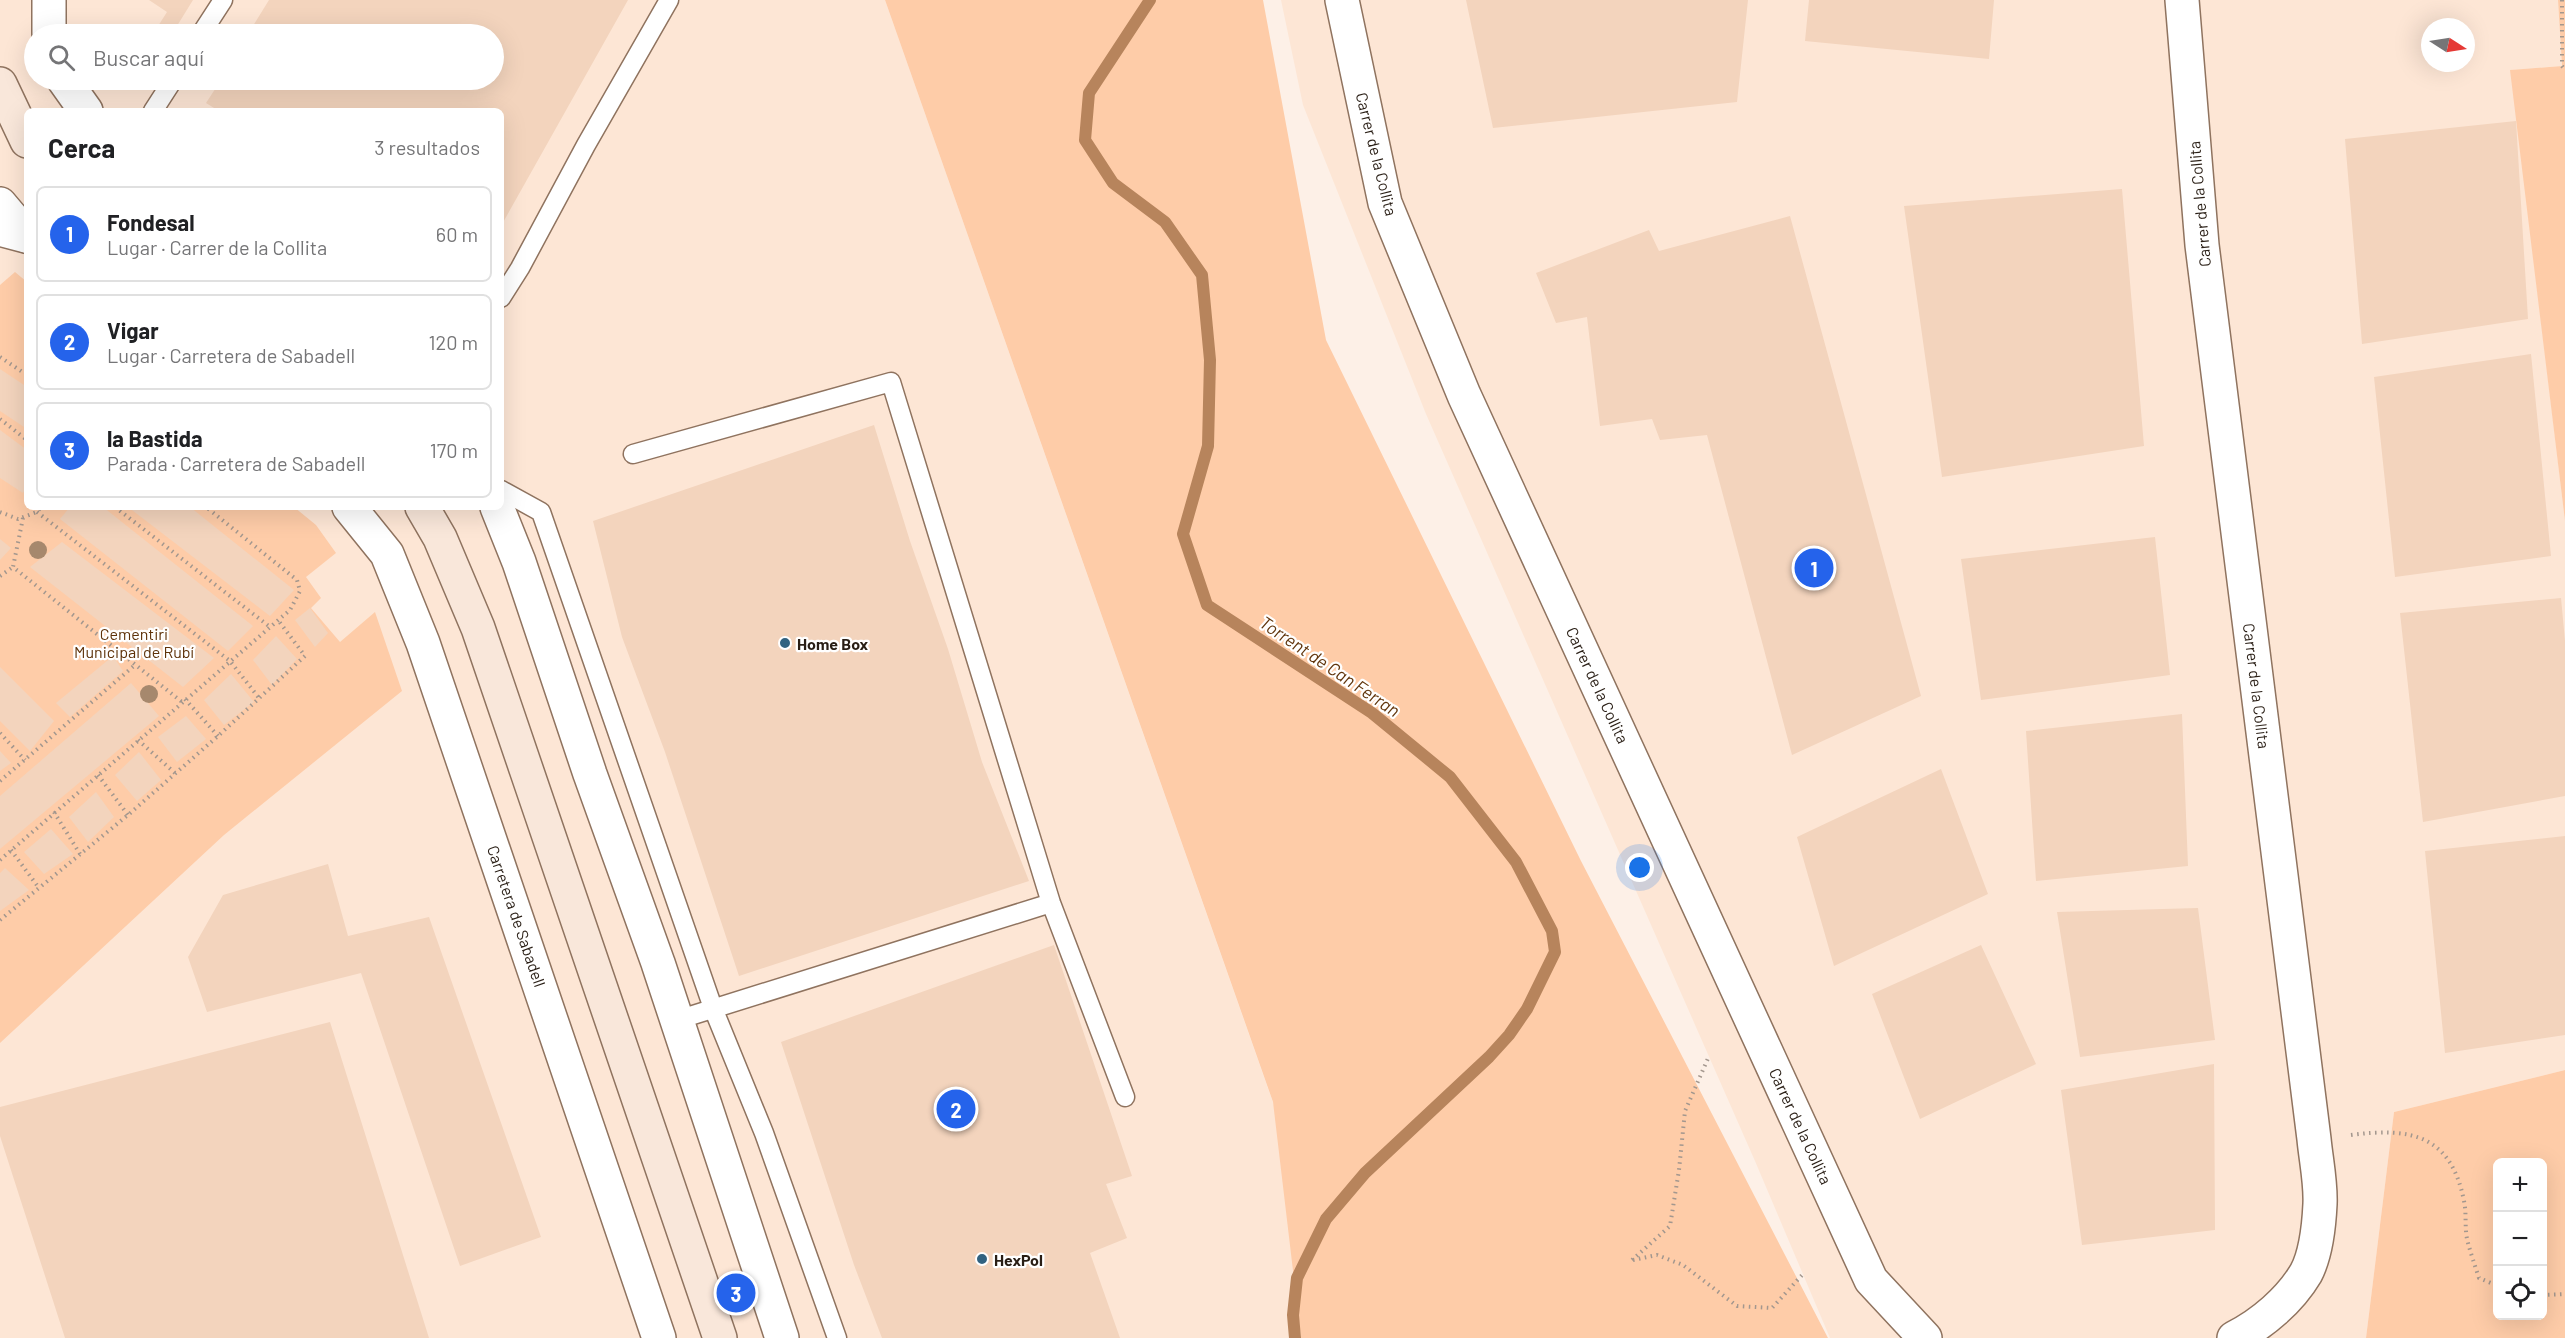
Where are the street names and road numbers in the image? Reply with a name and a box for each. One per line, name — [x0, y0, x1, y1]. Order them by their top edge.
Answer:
street label: Carrer de la Collita — [1353, 90, 1401, 218]
street label: Carrer de la Collita — [2184, 140, 2214, 268]
street label: Carrer de la Collita — [2240, 622, 2274, 750]
street label: Carrer de la Collita — [1563, 624, 1633, 746]
street label: Carretera de Sabadell — [484, 843, 550, 989]
street label: Carrer de la Collita — [1766, 1065, 1836, 1187]

